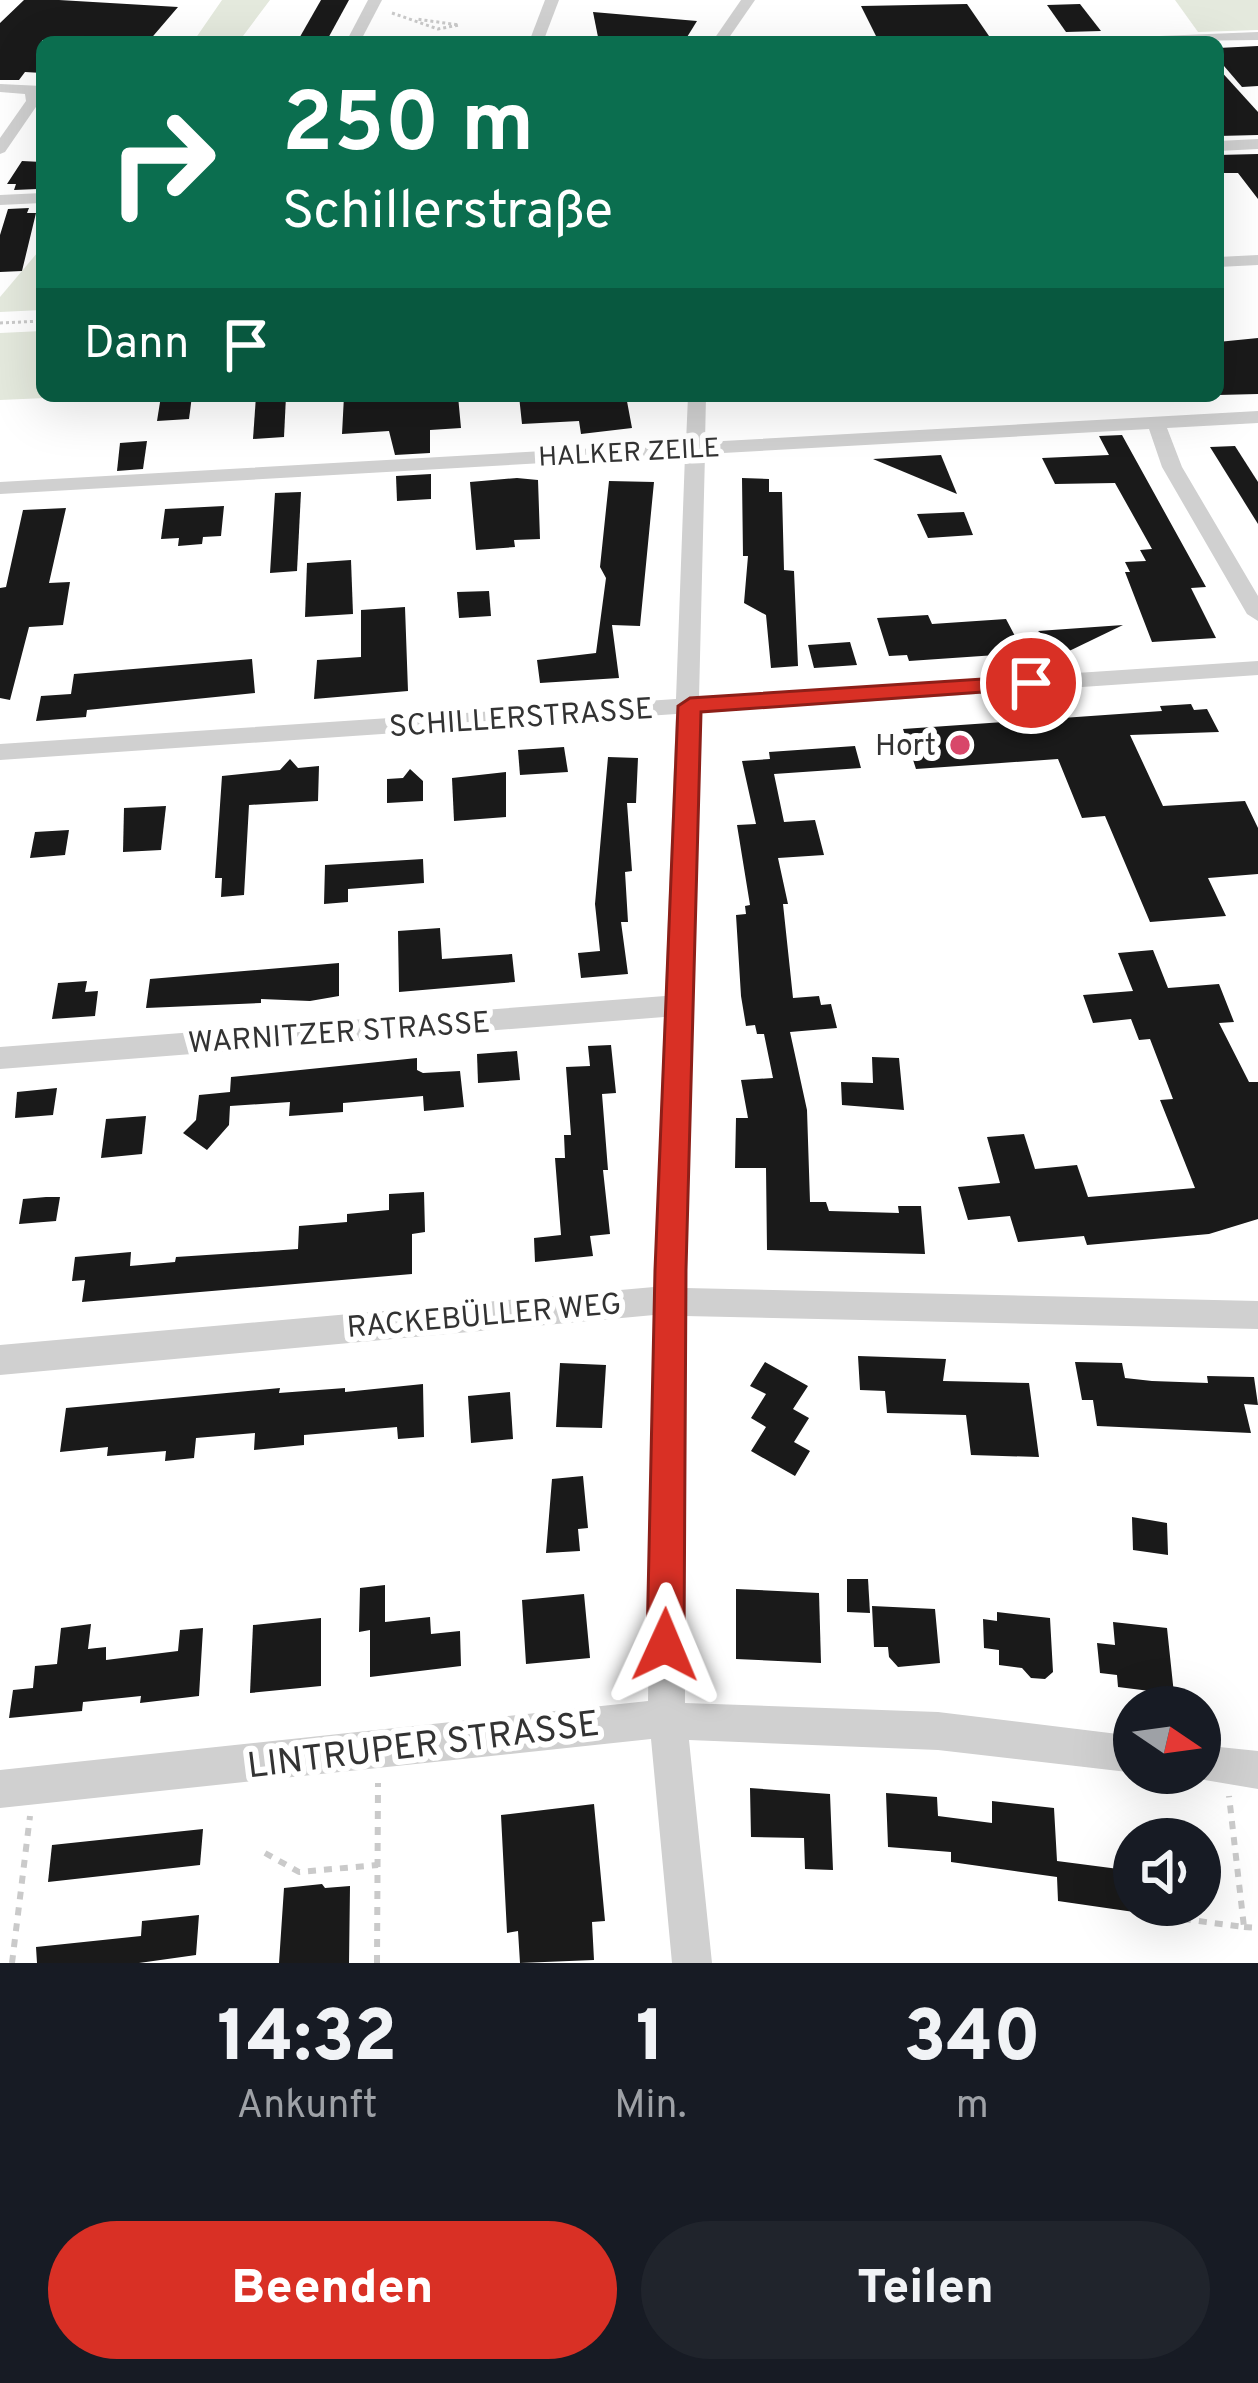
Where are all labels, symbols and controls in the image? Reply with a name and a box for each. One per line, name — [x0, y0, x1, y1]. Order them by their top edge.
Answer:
text: 250 m — [282, 75, 534, 181]
icon: right — [84, 84, 240, 240]
text: Schillerstraße — [282, 179, 613, 248]
icon: arrive — [213, 312, 279, 378]
text: Dann — [84, 317, 189, 374]
street label: HALKER ZEILE — [538, 432, 721, 476]
pin — [980, 632, 1082, 734]
icon: arrive — [998, 650, 1064, 716]
street label: SCHILLERSTRASSE — [388, 692, 655, 747]
place label: Hort — [875, 729, 936, 766]
marker: Hort — [947, 732, 973, 758]
street label: WARNITZER STRASSE — [187, 1005, 491, 1063]
street label: RACKEBÜLLER WEG — [345, 1285, 623, 1348]
position arrow — [602, 1582, 728, 1708]
north arrow — [1113, 1686, 1221, 1794]
map controls — [1113, 1686, 1221, 1926]
street label: LINTRUPER STRASSE — [245, 1703, 602, 1791]
button: sound — [1113, 1818, 1221, 1926]
text: 14:32 — [217, 1995, 397, 2087]
text: 1 — [636, 1995, 665, 2087]
text: 340 — [903, 1995, 1041, 2087]
text: Ankunft — [237, 2083, 378, 2132]
text: Min. — [614, 2083, 687, 2132]
text: m — [956, 2083, 989, 2132]
button: Beenden — [48, 2221, 617, 2359]
button: Teilen — [641, 2221, 1210, 2359]

